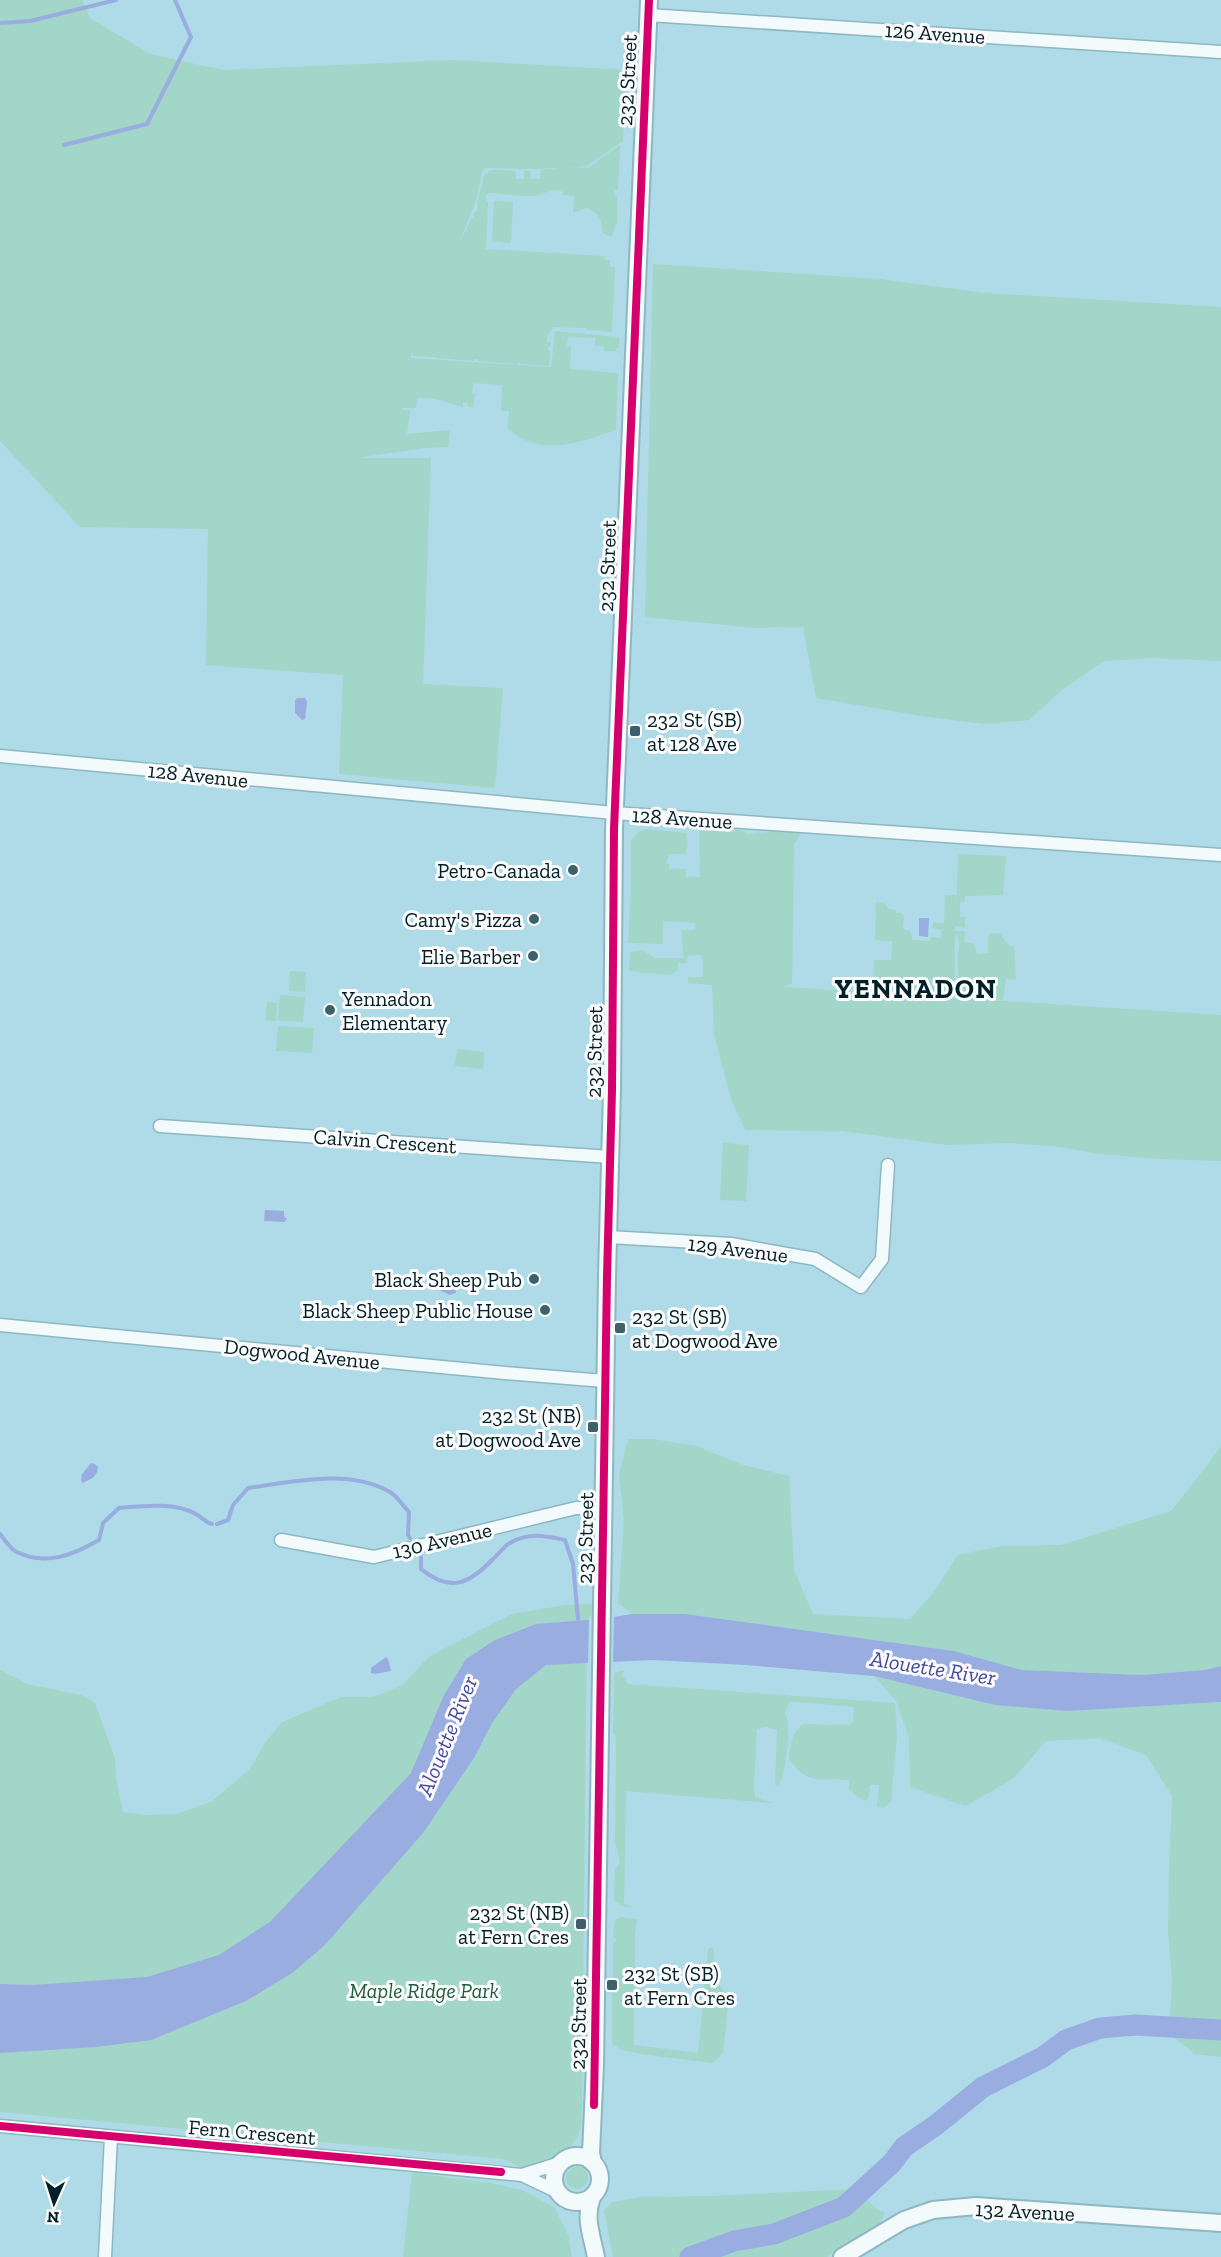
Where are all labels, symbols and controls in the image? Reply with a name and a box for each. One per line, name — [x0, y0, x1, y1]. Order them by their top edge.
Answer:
street label: 126 Avenue — [884, 17, 986, 49]
street label: 232 Street — [612, 33, 642, 127]
street label: 232 Street — [593, 519, 621, 612]
place label: 232 St (SB) at 128 Ave — [647, 707, 742, 756]
marker: 232 St (SB) at 128 Ave — [628, 724, 642, 738]
street label: 128 Avenue — [147, 757, 250, 793]
street label: 128 Avenue — [631, 802, 733, 834]
place label: Petro-Canada — [437, 858, 561, 883]
marker: Petro-Canada — [566, 863, 580, 877]
place label: Camy's Pizza — [404, 907, 522, 932]
marker: Camy's Pizza — [527, 912, 541, 926]
place label: Elie Barber — [421, 944, 521, 969]
marker: Elie Barber — [526, 949, 540, 963]
district label: YENNADON — [835, 973, 997, 1005]
place label: Yennadon Elementary — [341, 986, 448, 1035]
marker: Yennadon Elementary — [323, 1003, 337, 1017]
street label: 232 Street — [581, 1006, 607, 1098]
street label: Calvin Crescent — [313, 1124, 458, 1158]
street label: 129 Avenue — [686, 1230, 790, 1268]
place label: Black Sheep Pub — [374, 1267, 522, 1292]
marker: Black Sheep Pub — [527, 1272, 541, 1286]
place label: Black Sheep Public House — [302, 1298, 533, 1323]
marker: Black Sheep Public House — [538, 1303, 552, 1317]
place label: 232 St (SB) at Dogwood Ave — [632, 1304, 778, 1353]
marker: 232 St (SB) at Dogwood Ave — [613, 1321, 627, 1335]
street label: Dogwood Avenue — [223, 1333, 381, 1375]
place label: 232 St (NB) at Dogwood Ave — [435, 1403, 581, 1452]
marker: 232 St (NB) at Dogwood Ave — [586, 1420, 600, 1434]
street label: 232 Street — [572, 1492, 598, 1584]
street label: 130 Avenue — [390, 1516, 494, 1564]
water label: Alouette River — [867, 1645, 998, 1691]
water label: Alouette River — [410, 1672, 483, 1801]
place label: 232 St (NB) at Fern Cres — [458, 1900, 569, 1949]
marker: 232 St (NB) at Fern Cres — [574, 1917, 588, 1931]
place label: 232 St (SB) at Fern Cres — [624, 1961, 735, 2010]
park label: Maple Ridge Park — [349, 1978, 499, 2003]
street label: 232 Street — [565, 1978, 591, 2070]
marker: 232 St (SB) at Fern Cres — [605, 1978, 619, 1992]
street label: Fern Crescent — [187, 2114, 317, 2150]
north arrow — [24, 2173, 84, 2233]
street label: 132 Avenue — [974, 2196, 1076, 2226]
text: N — [47, 2208, 60, 2227]

